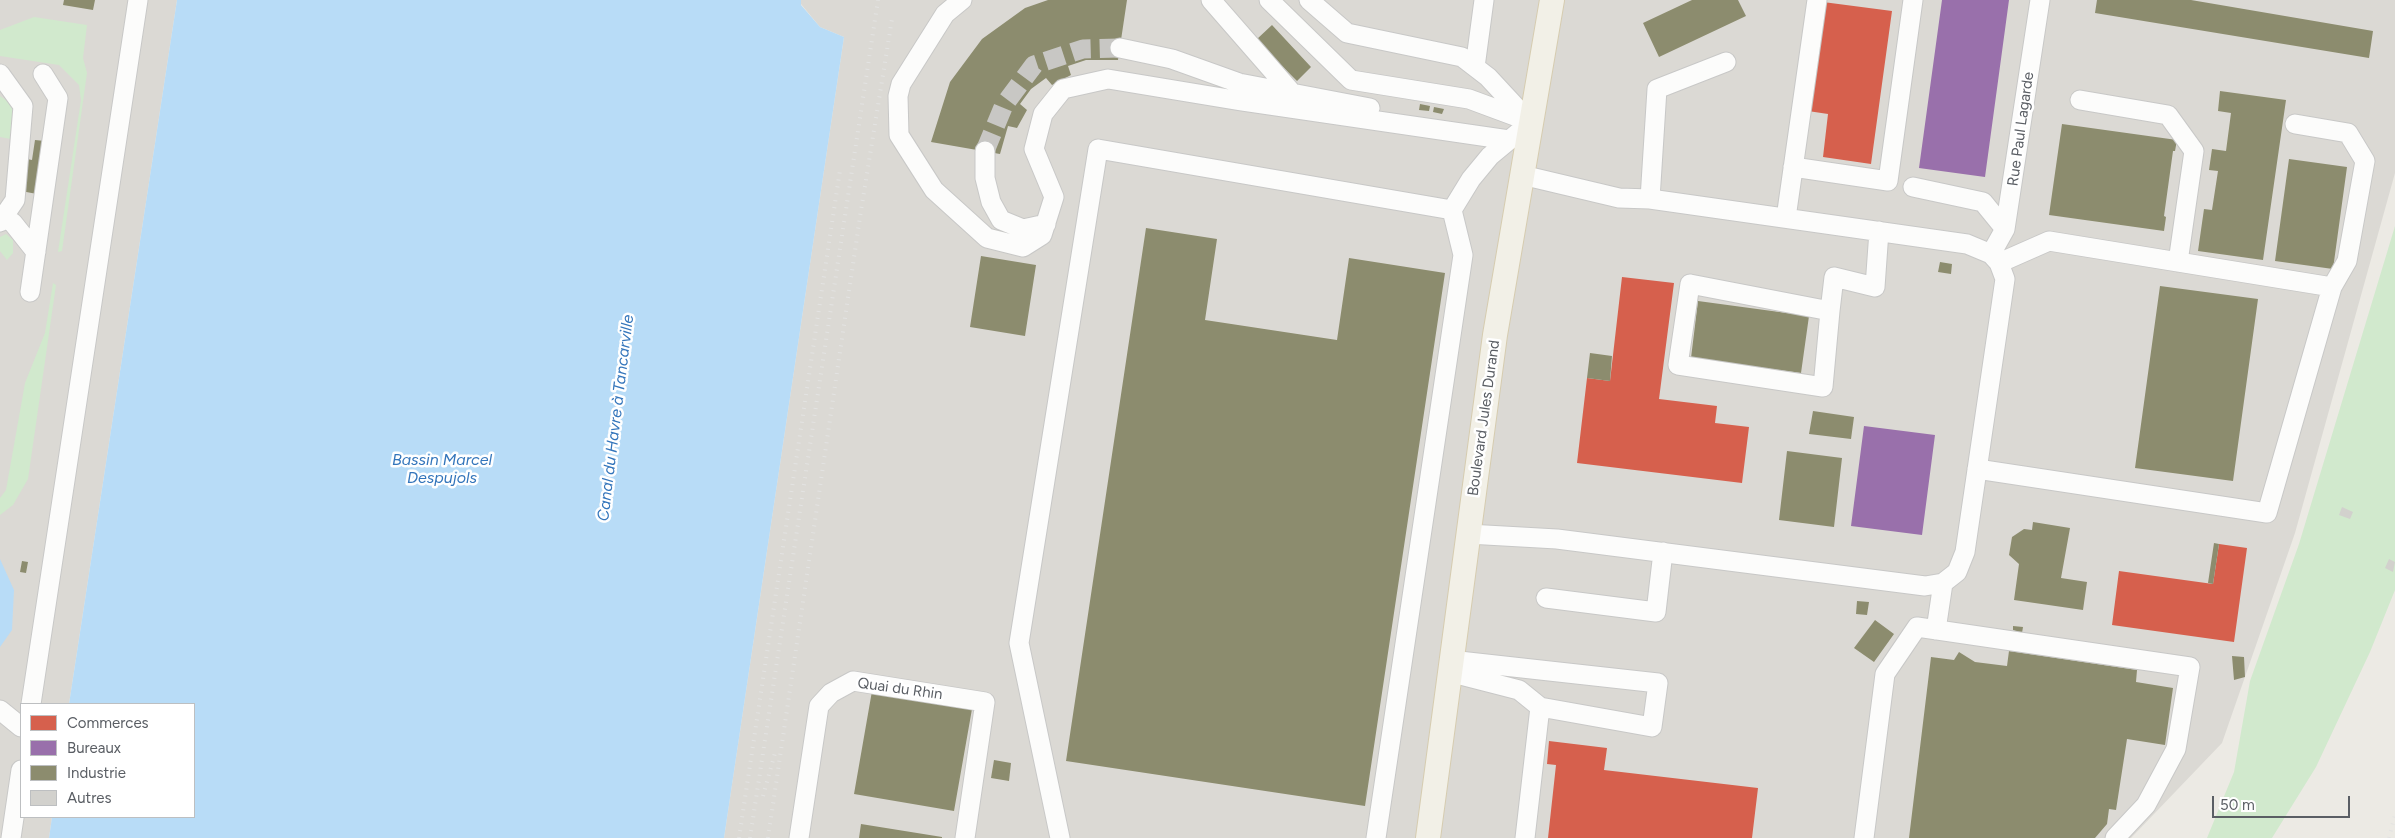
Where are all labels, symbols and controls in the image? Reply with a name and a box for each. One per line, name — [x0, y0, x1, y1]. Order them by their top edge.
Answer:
street label: Rue Paul Lagarde — [2004, 71, 2038, 187]
water label: Canal du Havre à Tancarville — [594, 314, 638, 522]
street label: Boulevard Jules Durand — [1464, 339, 1504, 497]
water label: Bassin Marcel Despujols — [392, 450, 492, 488]
street label: Quai du Rhin — [856, 674, 944, 704]
legend — [20, 703, 195, 818]
text: Commerces — [67, 714, 149, 732]
text: Bureaux — [67, 739, 121, 757]
text: Industrie — [67, 764, 126, 782]
scale bar — [2215, 786, 2352, 818]
text: Autres — [67, 789, 111, 807]
text: 50 m — [2220, 796, 2255, 814]

